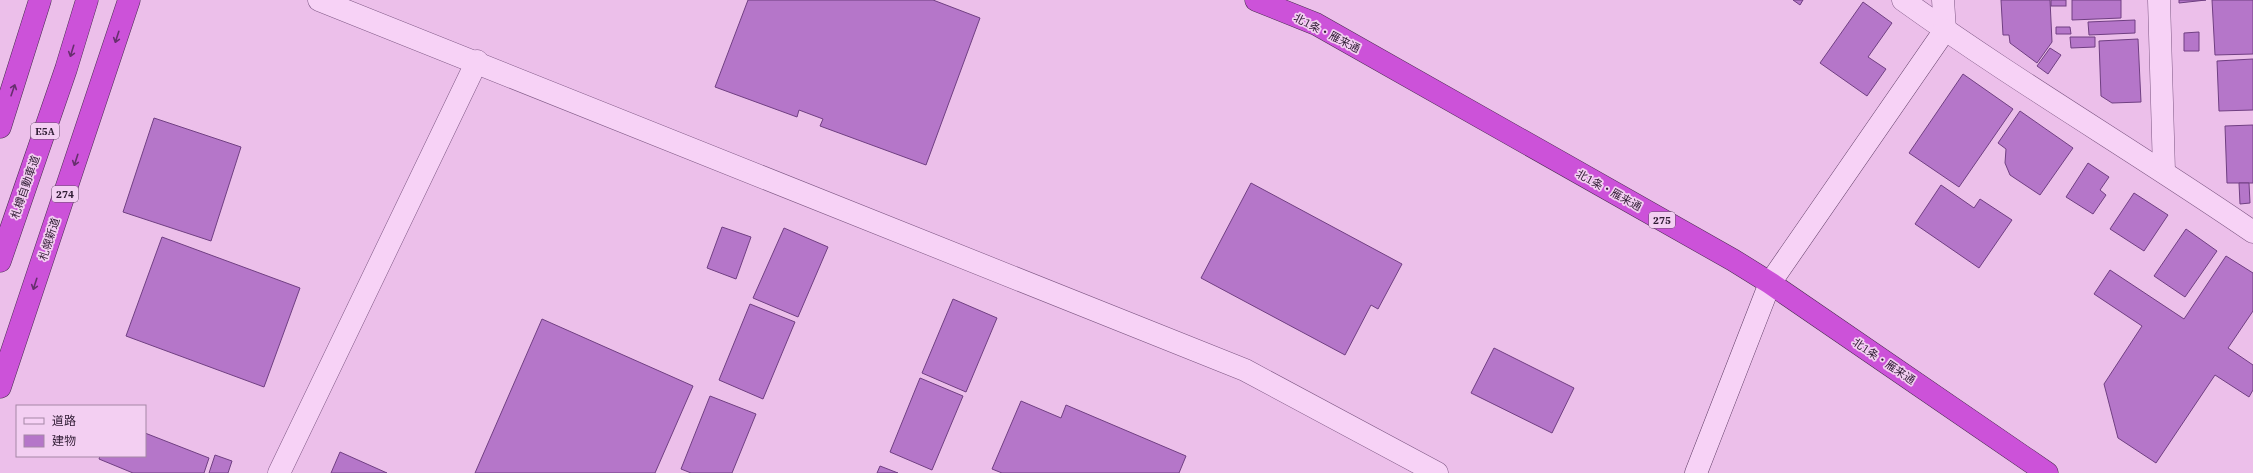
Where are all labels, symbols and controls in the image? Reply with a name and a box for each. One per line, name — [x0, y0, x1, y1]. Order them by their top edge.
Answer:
street label: 北1条・雁来通 — [1291, 10, 1363, 56]
one-way arrow — [113, 30, 120, 43]
one-way arrow — [68, 44, 75, 57]
one-way arrow — [9, 84, 17, 96]
road number: E5A — [31, 123, 59, 139]
street label: 札樽自動車道 — [8, 154, 42, 220]
one-way arrow — [71, 154, 79, 166]
street label: 北1条・雁来通 — [1574, 166, 1644, 214]
road number: 274 — [52, 186, 78, 202]
road number: 275 — [1649, 212, 1675, 228]
street label: 札幌新道 — [36, 216, 62, 262]
one-way arrow — [30, 277, 38, 289]
street label: 北1条・雁来通 — [1850, 335, 1918, 387]
legend — [16, 405, 146, 457]
text: 道路 — [52, 413, 76, 428]
text: 建物 — [52, 433, 76, 448]

